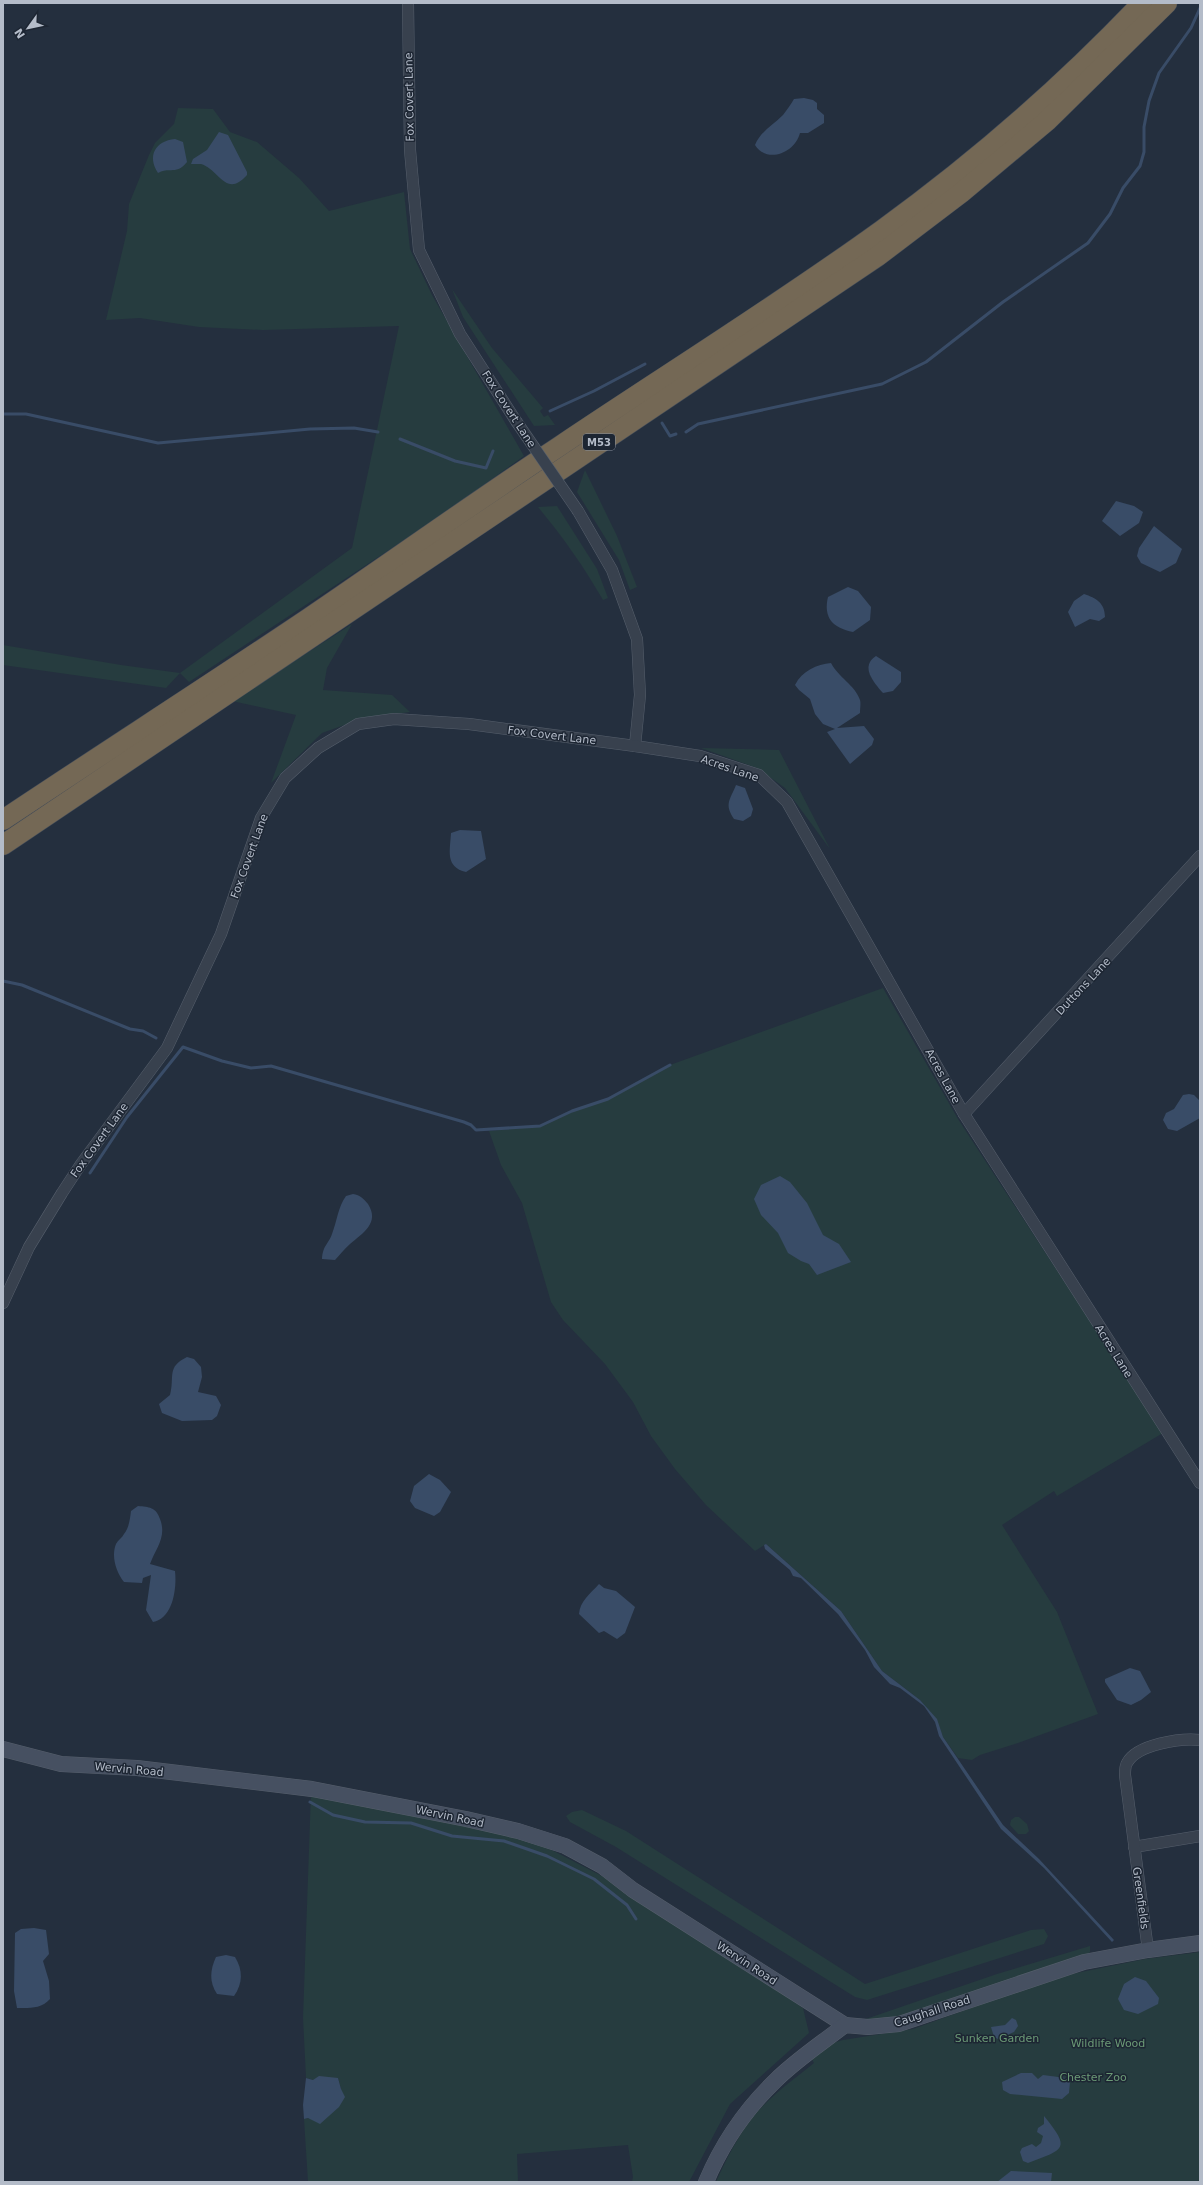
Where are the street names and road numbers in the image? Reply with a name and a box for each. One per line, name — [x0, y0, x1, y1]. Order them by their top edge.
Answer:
street label: Fox Covert Lane — [402, 52, 417, 142]
street label: Fox Covert Lane — [479, 368, 538, 450]
road number: M53 — [583, 434, 615, 450]
street label: Fox Covert Lane — [507, 724, 597, 747]
street label: Acres Lane — [699, 753, 761, 785]
street label: Fox Covert Lane — [228, 812, 271, 900]
street label: Duttons Lane — [1054, 955, 1113, 1018]
street label: Acres Lane — [922, 1047, 963, 1106]
street label: Fox Covert Lane — [68, 1100, 131, 1180]
street label: Acres Lane — [1092, 1322, 1135, 1380]
street label: Wervin Road — [94, 1760, 164, 1779]
street label: Wervin Road — [415, 1803, 485, 1830]
street label: Greenfields — [1130, 1866, 1151, 1930]
street label: Wervin Road — [714, 1939, 779, 1988]
street label: Caughall Road — [892, 1993, 972, 2030]

